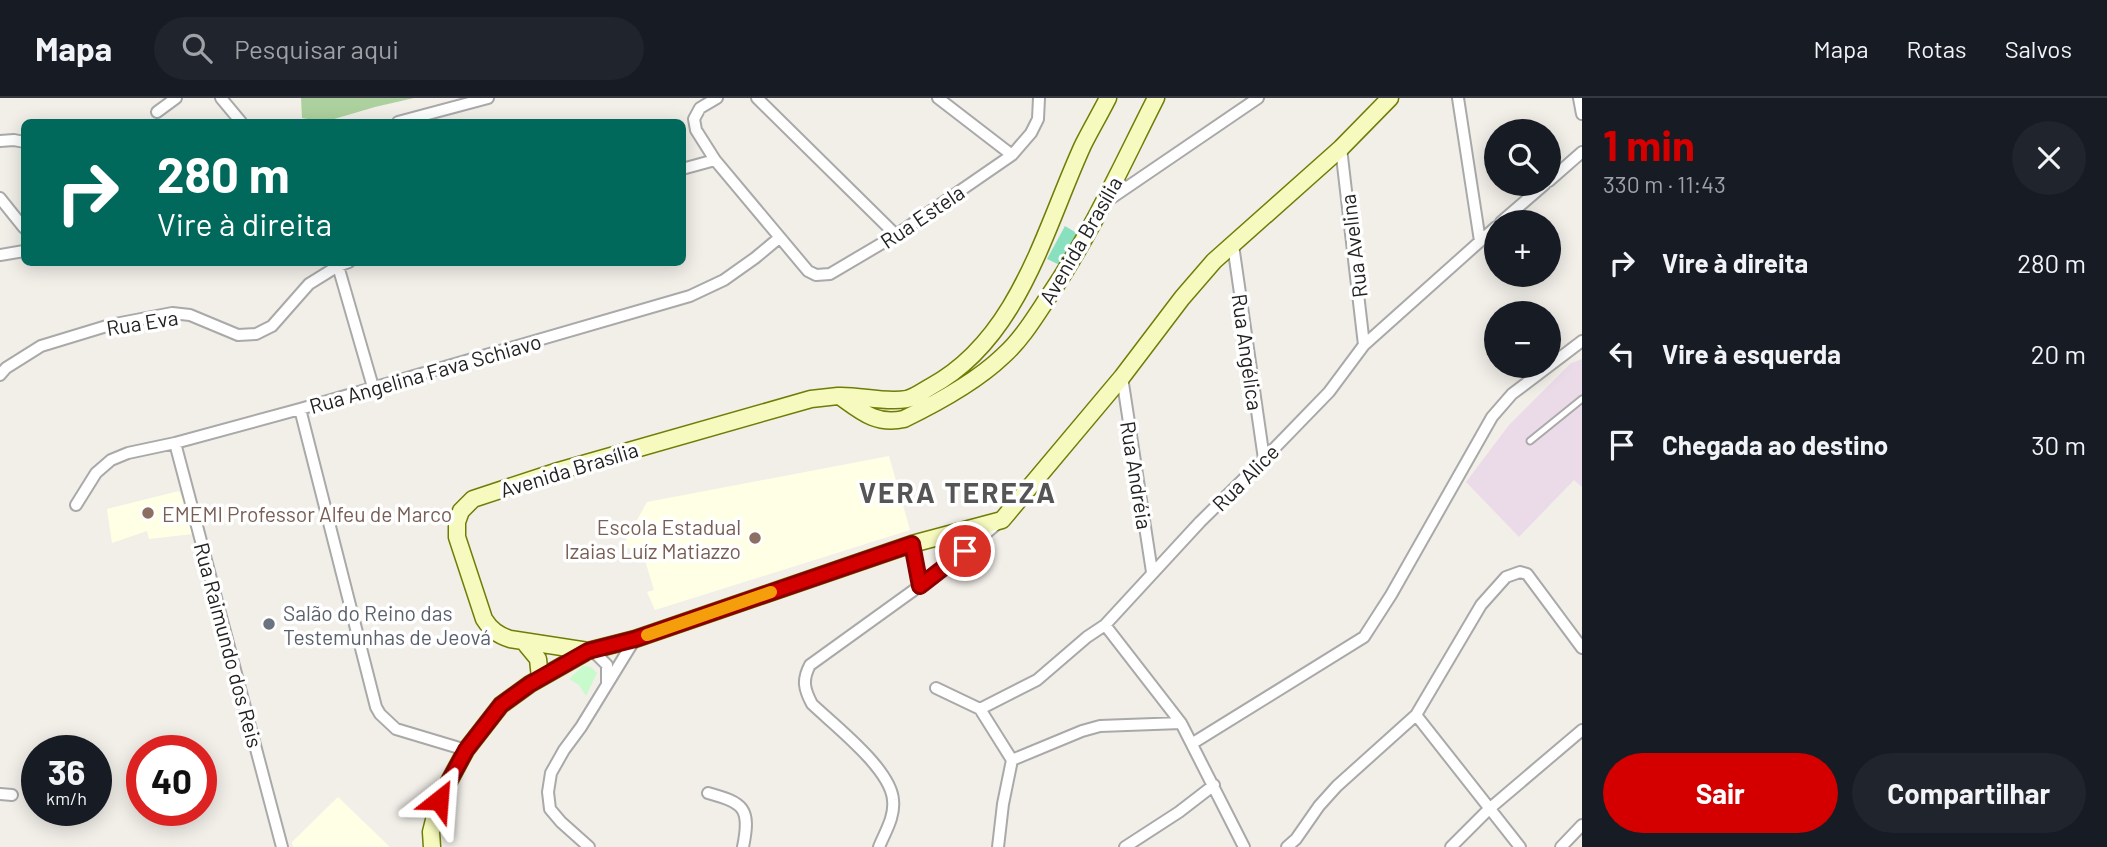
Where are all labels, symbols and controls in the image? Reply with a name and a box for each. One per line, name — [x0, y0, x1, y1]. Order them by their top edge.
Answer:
search box — [154, 17, 644, 80]
text: Mapa — [35, 28, 112, 68]
icon: search — [178, 29, 216, 67]
text: Pesquisar aqui — [234, 33, 399, 64]
text: Mapa — [1814, 34, 1869, 63]
text: Rotas — [1907, 34, 1967, 63]
text: Salvos — [2005, 34, 2072, 63]
map controls — [1484, 119, 1561, 378]
button: search — [1484, 119, 1561, 196]
text: 1 min — [1603, 119, 1695, 169]
button: close — [2012, 121, 2086, 195]
text: 280 m — [157, 144, 290, 203]
icon: right — [42, 147, 133, 238]
text: 330 m · 11:43 — [1603, 170, 1726, 198]
street label: Avenida Brasília — [1033, 172, 1127, 308]
street label: Rua Estela — [875, 179, 969, 253]
street label: Rua Avelina — [1334, 193, 1372, 299]
text: Vire à direita — [157, 204, 332, 242]
button: + — [1484, 210, 1561, 287]
icon: right — [1603, 244, 1641, 282]
text: Vire à direita — [1662, 247, 1808, 278]
text: 280 m — [2017, 247, 2086, 278]
street label: Rua Angélica — [1227, 292, 1269, 412]
button: − — [1484, 301, 1561, 378]
street label: Rua Eva — [104, 304, 180, 340]
street label: Rua Angelina Fava Schiavo — [306, 328, 544, 418]
icon: left — [1603, 335, 1641, 373]
text: Vire à esquerda — [1662, 338, 1841, 369]
text: 20 m — [2031, 338, 2086, 369]
street label: Rua Andréia — [1116, 419, 1158, 531]
icon: arrive — [1603, 426, 1641, 464]
text: Chegada ao destino — [1662, 429, 1888, 460]
text: 30 m — [2031, 429, 2086, 460]
street label: Avenida Brasília — [497, 436, 641, 502]
street label: Rua Alice — [1206, 438, 1284, 516]
district label: VERA TEREZA — [859, 475, 1057, 509]
place label: EMEMI Professor Alfeu de Marco — [162, 501, 452, 526]
marker: EMEMI Professor Alfeu de Marco — [140, 505, 156, 521]
place label: Escola Estadual Izaias Luíz Matiazzo — [564, 514, 741, 563]
pin — [935, 521, 995, 581]
marker: Escola Estadual Izaias Luíz Matiazzo — [747, 530, 763, 546]
icon: arrive — [946, 532, 984, 570]
street label: Rua Raimundo dos Reis — [190, 540, 268, 750]
place label: Salão do Reino das Testemunhas de Jeová — [283, 600, 491, 649]
marker: Salão do Reino das Testemunhas de Jeová — [261, 616, 277, 632]
speed limit sign: 40 — [126, 735, 217, 826]
text: 36 — [48, 750, 85, 792]
button: Sair — [1603, 753, 1838, 833]
button: Compartilhar — [1852, 753, 2086, 833]
position arrow — [402, 763, 476, 837]
text: km/h — [46, 787, 87, 809]

